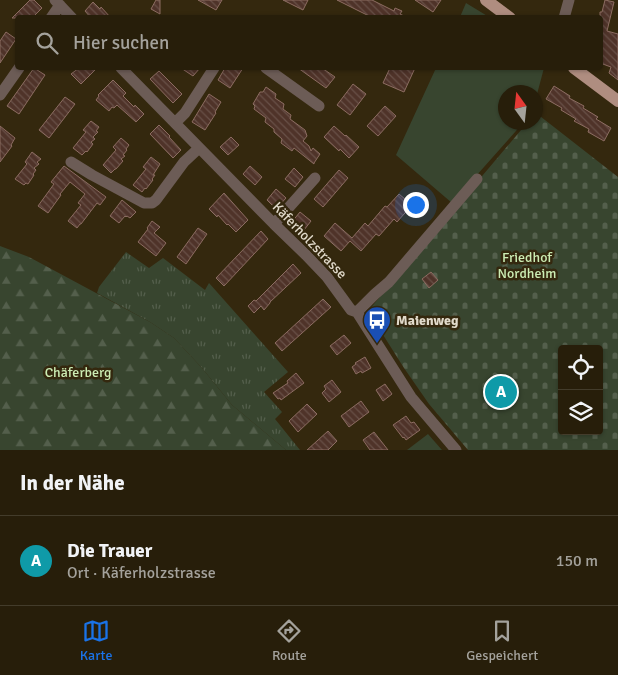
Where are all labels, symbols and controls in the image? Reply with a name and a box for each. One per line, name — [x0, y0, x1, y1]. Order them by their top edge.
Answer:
search box — [15, 15, 603, 70]
icon: search — [33, 29, 61, 57]
text: Hier suchen — [73, 31, 169, 55]
north arrow — [498, 85, 543, 130]
your location — [403, 192, 429, 218]
street label: Käferholzstrasse — [269, 198, 351, 282]
park label: Friedhof Nordheim — [498, 249, 556, 282]
bus stop icon: Maienweg — [362, 305, 392, 344]
place label: Maienweg — [396, 312, 459, 329]
map controls — [558, 345, 603, 435]
button: locate — [558, 345, 603, 390]
park label: Chäferberg — [45, 364, 111, 381]
pin: A — [485, 373, 517, 411]
button: layers — [558, 390, 603, 435]
text: In der Nähe — [20, 470, 125, 496]
text: Die Trauer — [67, 539, 152, 563]
text: A — [31, 551, 41, 571]
text: 150 m — [556, 551, 598, 571]
text: Ort · Käferholzstrasse — [67, 563, 216, 583]
tab: Karte — [80, 617, 112, 664]
tab: Route — [272, 617, 307, 664]
tab: Gespeichert — [466, 617, 538, 664]

